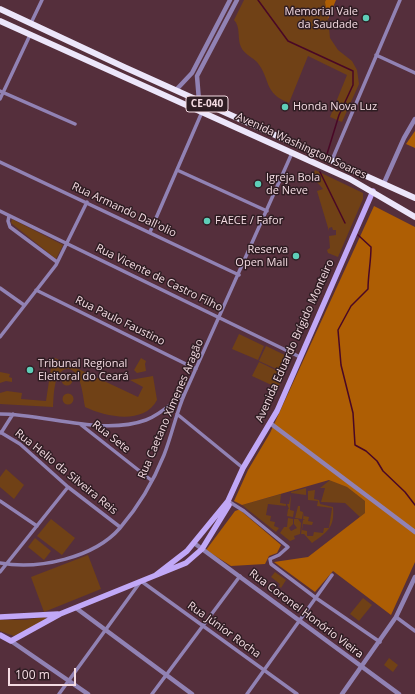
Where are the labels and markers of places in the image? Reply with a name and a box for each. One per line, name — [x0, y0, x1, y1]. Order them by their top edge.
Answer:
place label: Memorial Vale da Saudade — [284, 5, 358, 31]
marker: Memorial Vale da Saudade — [361, 13, 371, 23]
place label: Honda Nova Luz — [293, 100, 377, 114]
marker: Honda Nova Luz — [280, 102, 290, 112]
place label: Igreja Bola de Neve — [266, 171, 320, 197]
marker: Igreja Bola de Neve — [253, 179, 263, 189]
place label: FAECE / Fafor — [215, 214, 283, 228]
marker: FAECE / Fafor — [202, 216, 212, 226]
place label: Reserva Open Mall — [235, 243, 288, 269]
marker: Reserva Open Mall — [291, 251, 301, 261]
place label: Tribunal Regional Eleitoral do Ceará — [38, 357, 129, 383]
marker: Tribunal Regional Eleitoral do Ceará — [25, 365, 35, 375]

